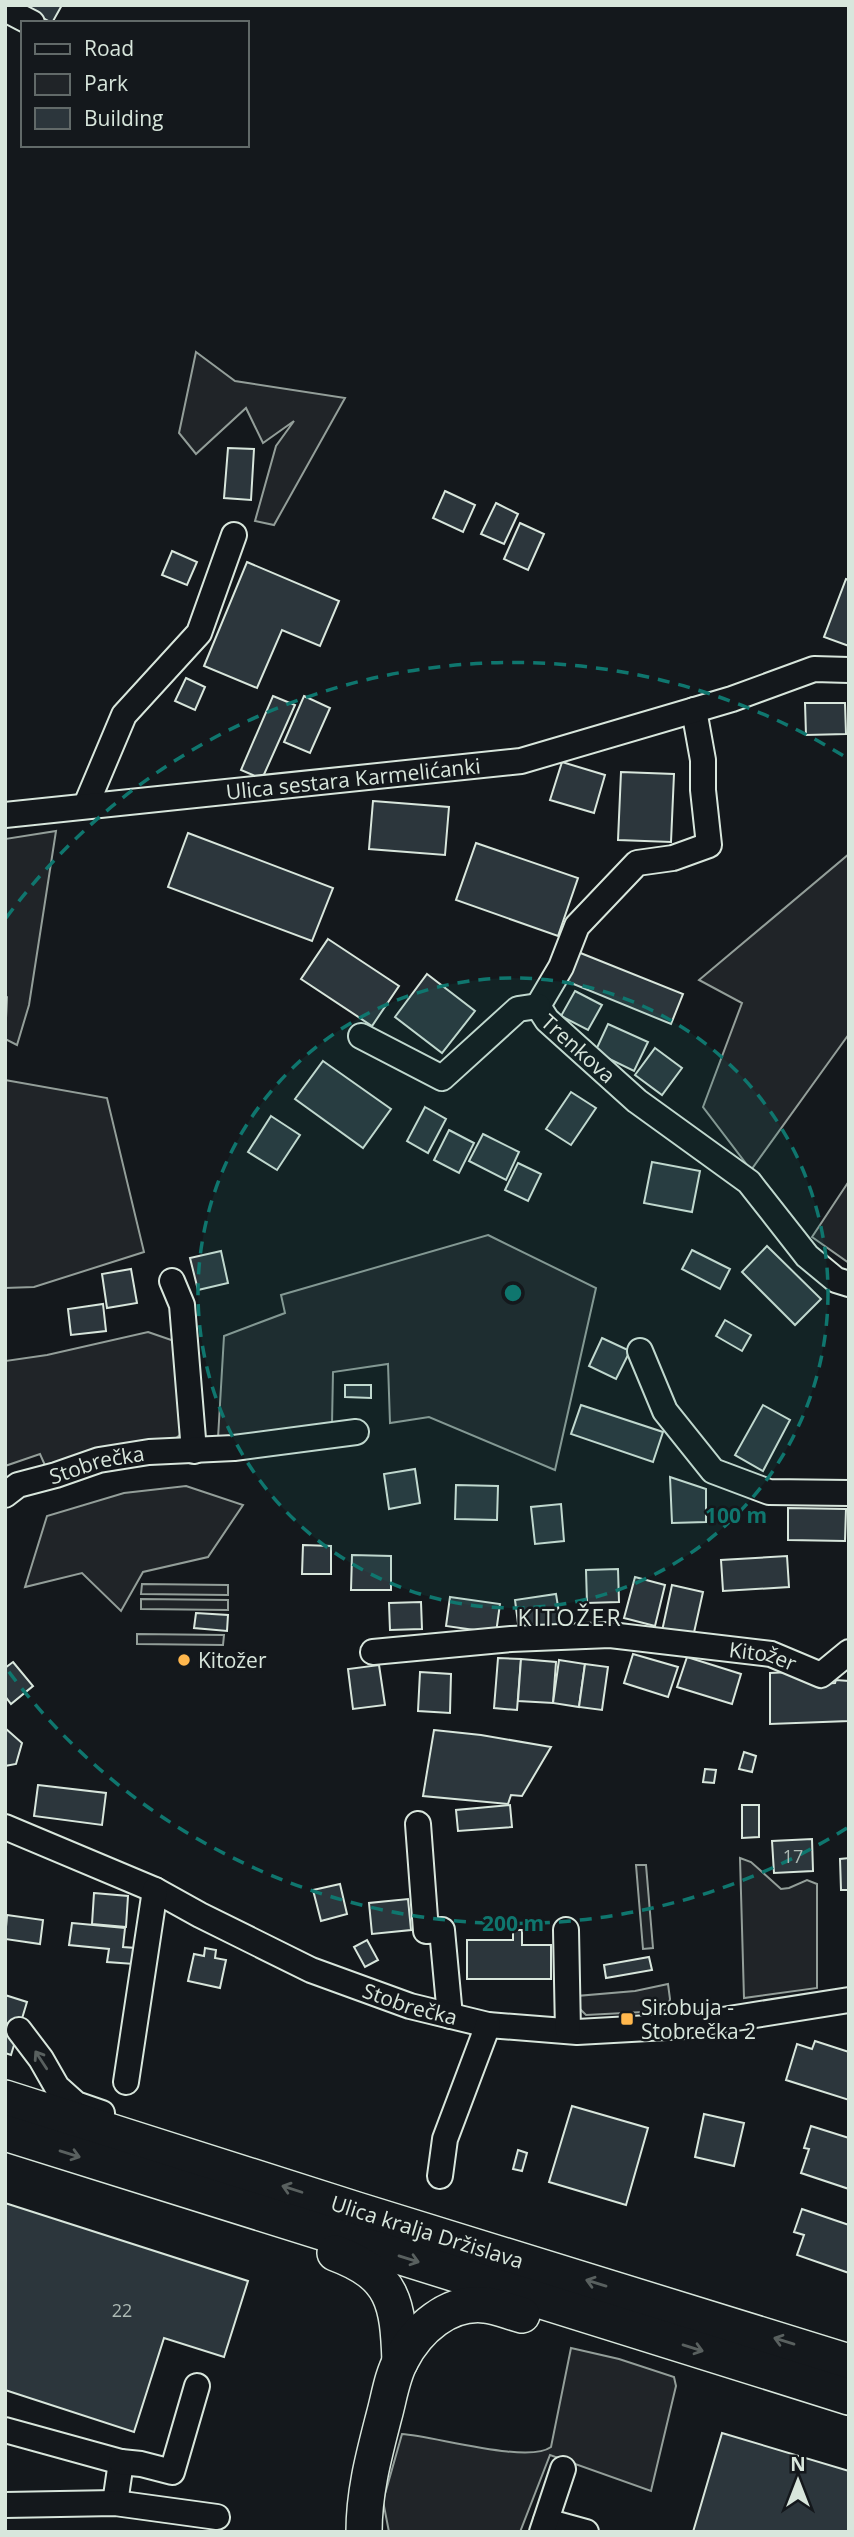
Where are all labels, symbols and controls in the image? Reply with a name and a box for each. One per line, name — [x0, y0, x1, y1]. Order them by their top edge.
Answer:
legend — [21, 21, 248, 147]
text: Road — [84, 34, 134, 62]
text: Park — [84, 69, 128, 97]
text: Building — [84, 104, 163, 132]
street label: Ulica sestara Karmelićanki — [224, 751, 482, 806]
street label: Trenkova — [535, 1008, 622, 1089]
centre of rings — [501, 1281, 525, 1305]
street label: Stobrečka — [46, 1439, 146, 1490]
text: 100 m — [705, 1501, 767, 1529]
district label: KITOŽER — [517, 1601, 623, 1633]
street label: Kitožer — [728, 1635, 801, 1677]
place label: Kitožer — [198, 1646, 267, 1674]
marker: Kitožer — [176, 1652, 192, 1668]
house number: 17 — [783, 1844, 803, 1868]
text: 200 m — [482, 1909, 544, 1937]
street label: Stobrečka — [359, 1976, 460, 2031]
place label: Sirobuja - Stobrečka 2 — [641, 1993, 756, 2045]
marker: Sirobuja - Stobrečka 2 — [619, 2011, 635, 2027]
one-way arrow — [33, 2051, 47, 2071]
one-way arrow — [59, 2148, 81, 2161]
one-way arrow — [281, 2182, 303, 2195]
street label: Ulica kralja Držislava — [327, 2189, 527, 2275]
one-way arrow — [398, 2254, 420, 2267]
one-way arrow — [585, 2276, 607, 2289]
house number: 22 — [112, 2298, 132, 2322]
one-way arrow — [773, 2334, 795, 2347]
one-way arrow — [681, 2342, 703, 2355]
north arrow — [763, 2446, 833, 2516]
text: N — [790, 2451, 806, 2477]

